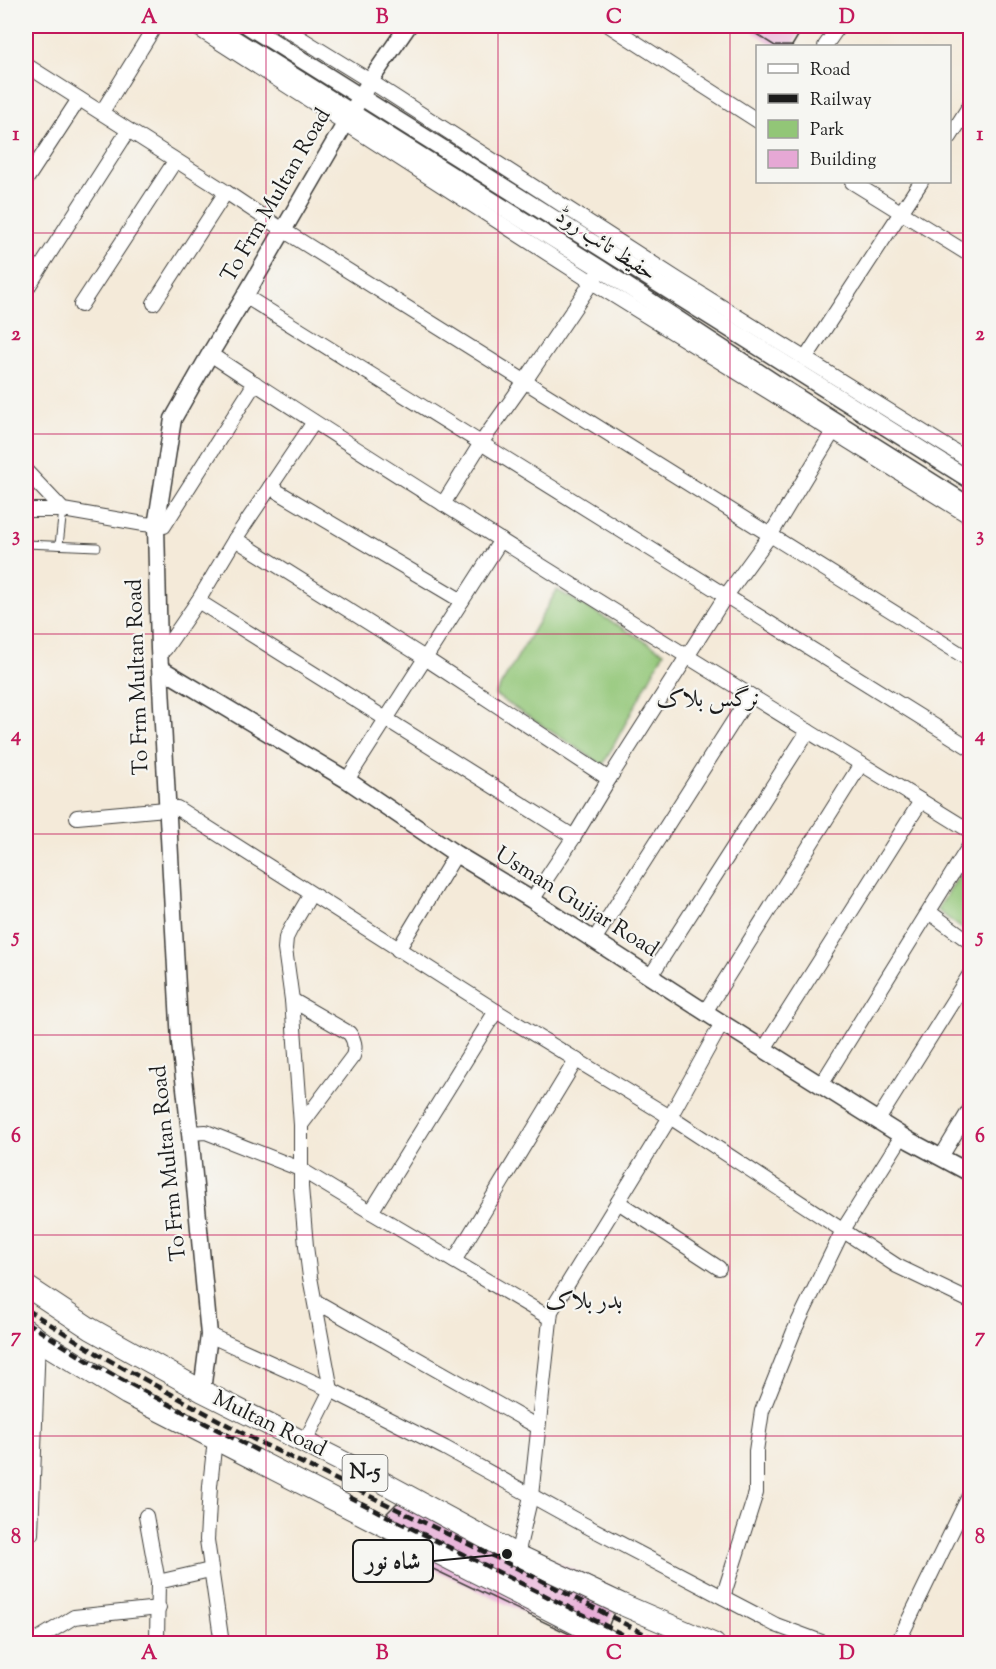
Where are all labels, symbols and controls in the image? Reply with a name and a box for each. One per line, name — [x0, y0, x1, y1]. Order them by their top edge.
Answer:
text: A — [141, 4, 158, 33]
text: B — [376, 4, 389, 33]
text: C — [606, 4, 622, 33]
text: D — [839, 4, 855, 33]
legend — [756, 45, 951, 183]
text: Road — [810, 58, 850, 84]
text: Railway — [810, 88, 872, 114]
street label: To Frm Multan Road — [214, 103, 340, 289]
text: Park — [810, 118, 845, 144]
text: 1 — [13, 121, 20, 150]
text: 1 — [977, 121, 984, 150]
text: Building — [810, 148, 876, 174]
street label: حفیظ تائب روڈ — [548, 201, 662, 291]
text: 2 — [11, 321, 21, 350]
text: 2 — [975, 321, 985, 350]
text: 3 — [12, 522, 20, 551]
text: 3 — [976, 522, 984, 551]
street label: To Frm Multan Road — [120, 578, 158, 776]
district label: نرگس بلاک — [656, 683, 760, 717]
text: 4 — [10, 722, 21, 751]
text: 4 — [974, 722, 985, 751]
street label: Usman Gujjar Road — [488, 840, 664, 966]
text: 5 — [11, 923, 20, 952]
text: 5 — [975, 923, 984, 952]
street label: To Frm Multan Road — [144, 1064, 196, 1262]
text: 6 — [11, 1123, 21, 1152]
text: 6 — [975, 1123, 985, 1152]
district label: بدر بلاک — [545, 1285, 623, 1319]
text: 7 — [11, 1323, 22, 1352]
text: 7 — [975, 1323, 986, 1352]
street label: Multan Road — [207, 1384, 331, 1466]
road number: N-5 — [342, 1455, 388, 1491]
text: 8 — [11, 1524, 21, 1553]
text: 8 — [975, 1524, 985, 1553]
callout: شاہ نور — [353, 1540, 433, 1582]
text: شاہ نور — [362, 1546, 421, 1580]
text: A — [141, 1640, 158, 1669]
text: B — [376, 1640, 389, 1669]
text: C — [606, 1640, 622, 1669]
text: D — [839, 1640, 855, 1669]

